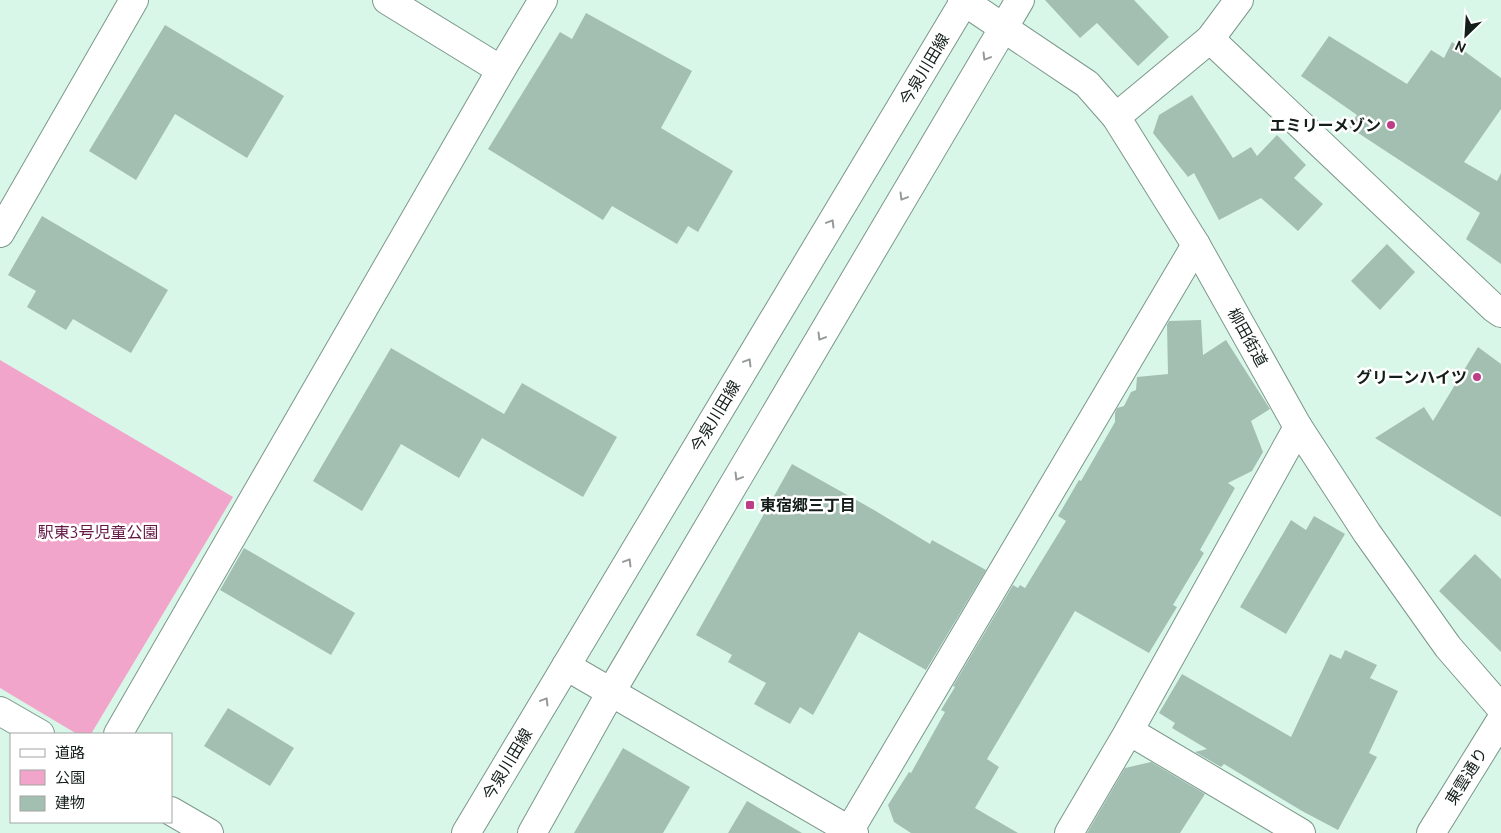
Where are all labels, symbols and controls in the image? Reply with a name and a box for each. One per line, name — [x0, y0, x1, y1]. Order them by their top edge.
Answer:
north arrow — [1441, 10, 1491, 60]
street label: 今泉川田線 — [896, 30, 952, 108]
text: N — [1452, 37, 1469, 56]
one-way arrow — [982, 51, 992, 60]
place label: エミリーメゾン — [1270, 116, 1381, 134]
marker: エミリーメゾン — [1385, 119, 1397, 131]
one-way arrow — [900, 191, 910, 200]
one-way arrow — [825, 219, 835, 228]
street label: 柳田街道 — [1225, 305, 1271, 369]
one-way arrow — [817, 331, 827, 340]
one-way arrow — [741, 359, 751, 368]
place label: グリーンハイツ — [1356, 368, 1467, 386]
marker: グリーンハイツ — [1471, 371, 1483, 383]
street label: 今泉川田線 — [687, 377, 743, 455]
one-way arrow — [735, 471, 745, 480]
place label: 東宿郷三丁目 — [760, 496, 856, 514]
marker: 東宿郷三丁目 — [744, 499, 756, 511]
park label: 駅東3号児童公園 — [37, 523, 159, 541]
one-way arrow — [622, 558, 632, 567]
one-way arrow — [538, 697, 548, 706]
street label: 今泉川田線 — [479, 725, 535, 803]
legend — [10, 733, 172, 823]
text: 道路 — [55, 744, 85, 761]
street label: 東雲通り — [1441, 744, 1491, 808]
text: 公園 — [55, 769, 85, 786]
text: 建物 — [55, 794, 85, 811]

